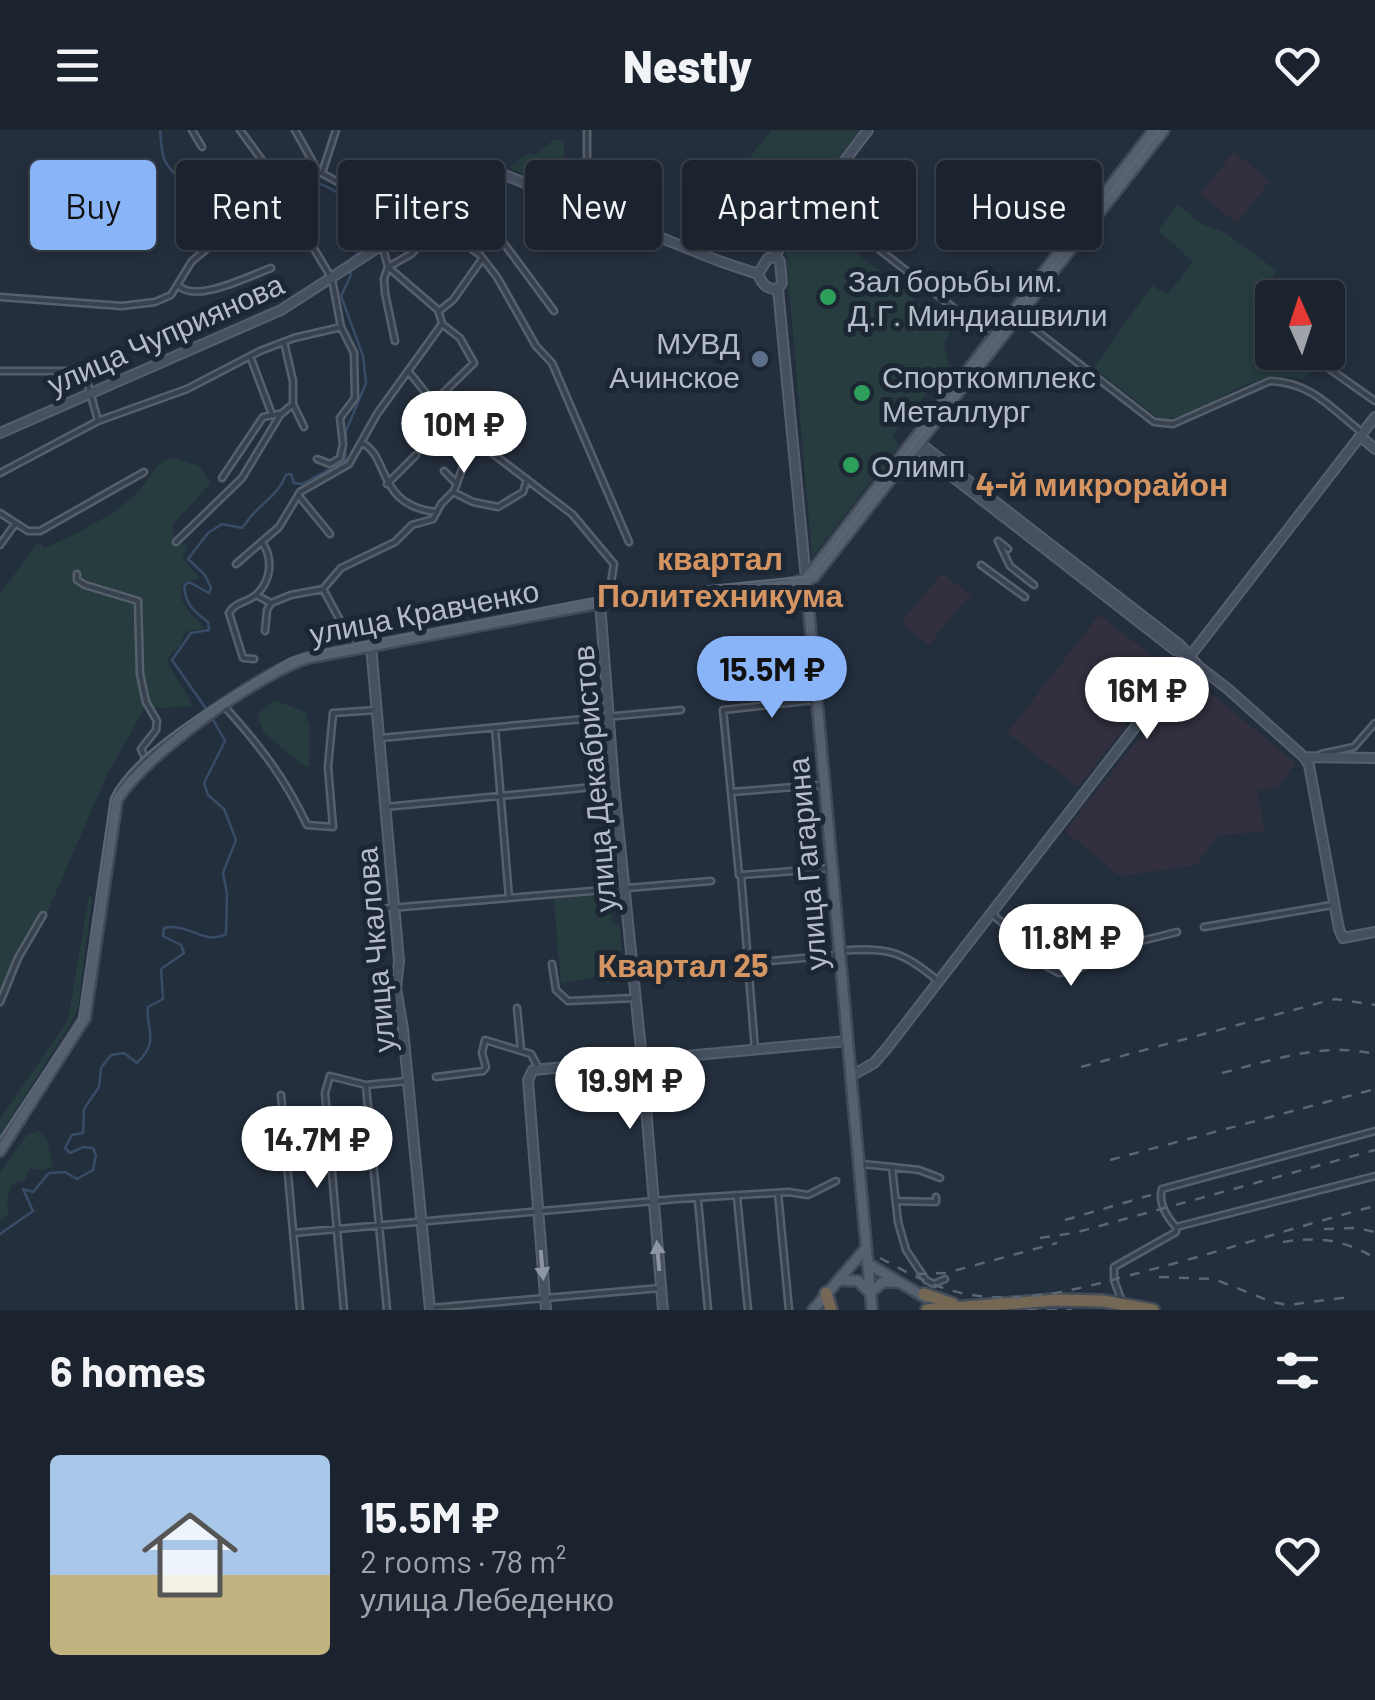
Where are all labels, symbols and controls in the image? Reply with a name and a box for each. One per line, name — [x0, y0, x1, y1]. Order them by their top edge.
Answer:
icon: menu — [50, 38, 105, 93]
text: Nestly — [623, 38, 752, 92]
icon: heart — [1270, 38, 1325, 93]
chip: Buy — [30, 160, 156, 250]
chip: Rent — [176, 160, 318, 250]
chip: Filters — [338, 160, 505, 250]
chip: New — [525, 160, 662, 250]
chip: Apartment — [682, 160, 916, 250]
chip: House — [936, 160, 1102, 250]
place label: Зал борьбы им. Д.Г. Миндиашвили — [848, 262, 1108, 332]
street label: улица Чуприянова — [41, 265, 289, 401]
north arrow — [1255, 280, 1345, 370]
map controls — [1255, 280, 1345, 370]
marker: Зал борьбы им. Д.Г. Миндиашвили — [817, 286, 839, 308]
place label: МУВД Ачинское — [609, 324, 740, 394]
marker: МУВД Ачинское — [749, 348, 771, 370]
place label: Спорткомплекс Металлург — [882, 358, 1096, 428]
marker: Спорткомплекс Металлург — [851, 382, 873, 404]
pin: 10M ₽ — [394, 391, 534, 476]
text: 10M ₽ — [423, 404, 505, 442]
place label: Олимп — [871, 447, 965, 483]
marker: Олимп — [840, 454, 862, 476]
district label: 4-й микрорайон — [976, 464, 1228, 503]
district label: квартал Политехникума — [597, 538, 843, 614]
street label: улица Кравченко — [306, 571, 542, 651]
pin: 15.5M ₽ — [680, 636, 864, 721]
street label: улица Декабристов — [563, 644, 623, 914]
text: 15.5M ₽ — [719, 649, 825, 687]
pin: 16M ₽ — [1077, 657, 1217, 742]
text: 16M ₽ — [1107, 670, 1187, 708]
street label: улица Гагарина — [779, 756, 833, 972]
street label: улица Чкалова — [347, 846, 401, 1054]
pin: 11.8M ₽ — [979, 904, 1163, 989]
text: 11.8M ₽ — [1021, 917, 1121, 955]
district label: Квартал 25 — [597, 945, 769, 984]
pin: 19.9M ₽ — [538, 1047, 722, 1132]
text: 19.9M ₽ — [577, 1060, 683, 1098]
pin: 14.7M ₽ — [225, 1106, 409, 1191]
text: 14.7M ₽ — [264, 1119, 370, 1157]
one-way arrow — [649, 1239, 665, 1271]
one-way arrow — [535, 1250, 551, 1282]
icon: filters — [1270, 1343, 1325, 1398]
text: 6 homes — [50, 1345, 206, 1395]
text: 15.5M ₽ — [360, 1491, 499, 1541]
icon: home — [130, 1495, 250, 1615]
icon: heart — [1270, 1528, 1325, 1583]
text: 2 rooms · 78 m² — [360, 1541, 566, 1579]
text: улица Лебеденко — [360, 1579, 614, 1617]

